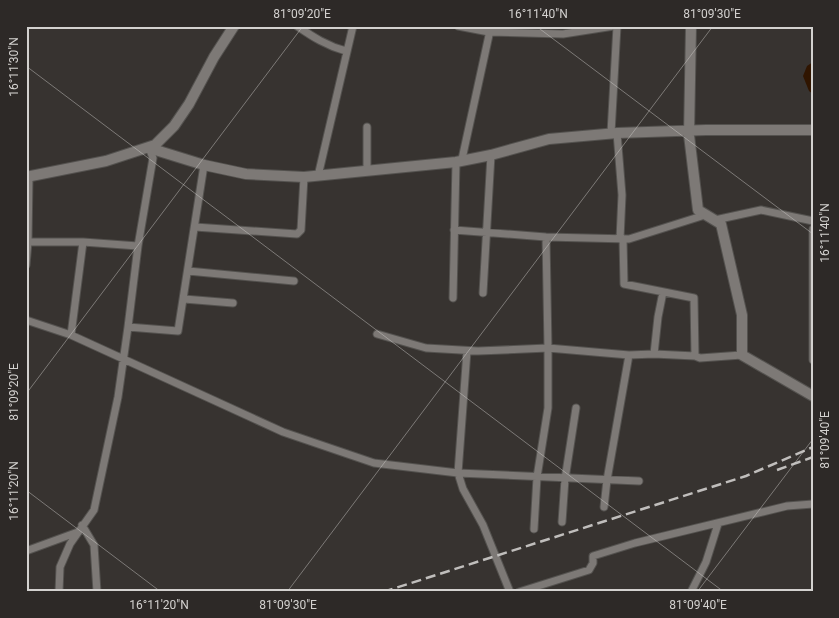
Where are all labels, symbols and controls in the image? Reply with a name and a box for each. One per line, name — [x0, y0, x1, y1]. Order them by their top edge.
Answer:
text: 81°09'20"E — [273, 7, 331, 21]
text: 16°11'40"N — [508, 7, 568, 21]
text: 81°09'30"E — [683, 7, 741, 21]
text: 16°11'30"N — [7, 37, 21, 97]
text: 16°11'40"N — [818, 203, 832, 263]
text: 81°09'20"E — [7, 363, 21, 421]
text: 81°09'40"E — [818, 411, 832, 469]
text: 16°11'20"N — [7, 461, 21, 521]
text: 16°11'20"N — [129, 598, 189, 612]
text: 81°09'30"E — [259, 598, 317, 612]
text: 81°09'40"E — [669, 598, 727, 612]

